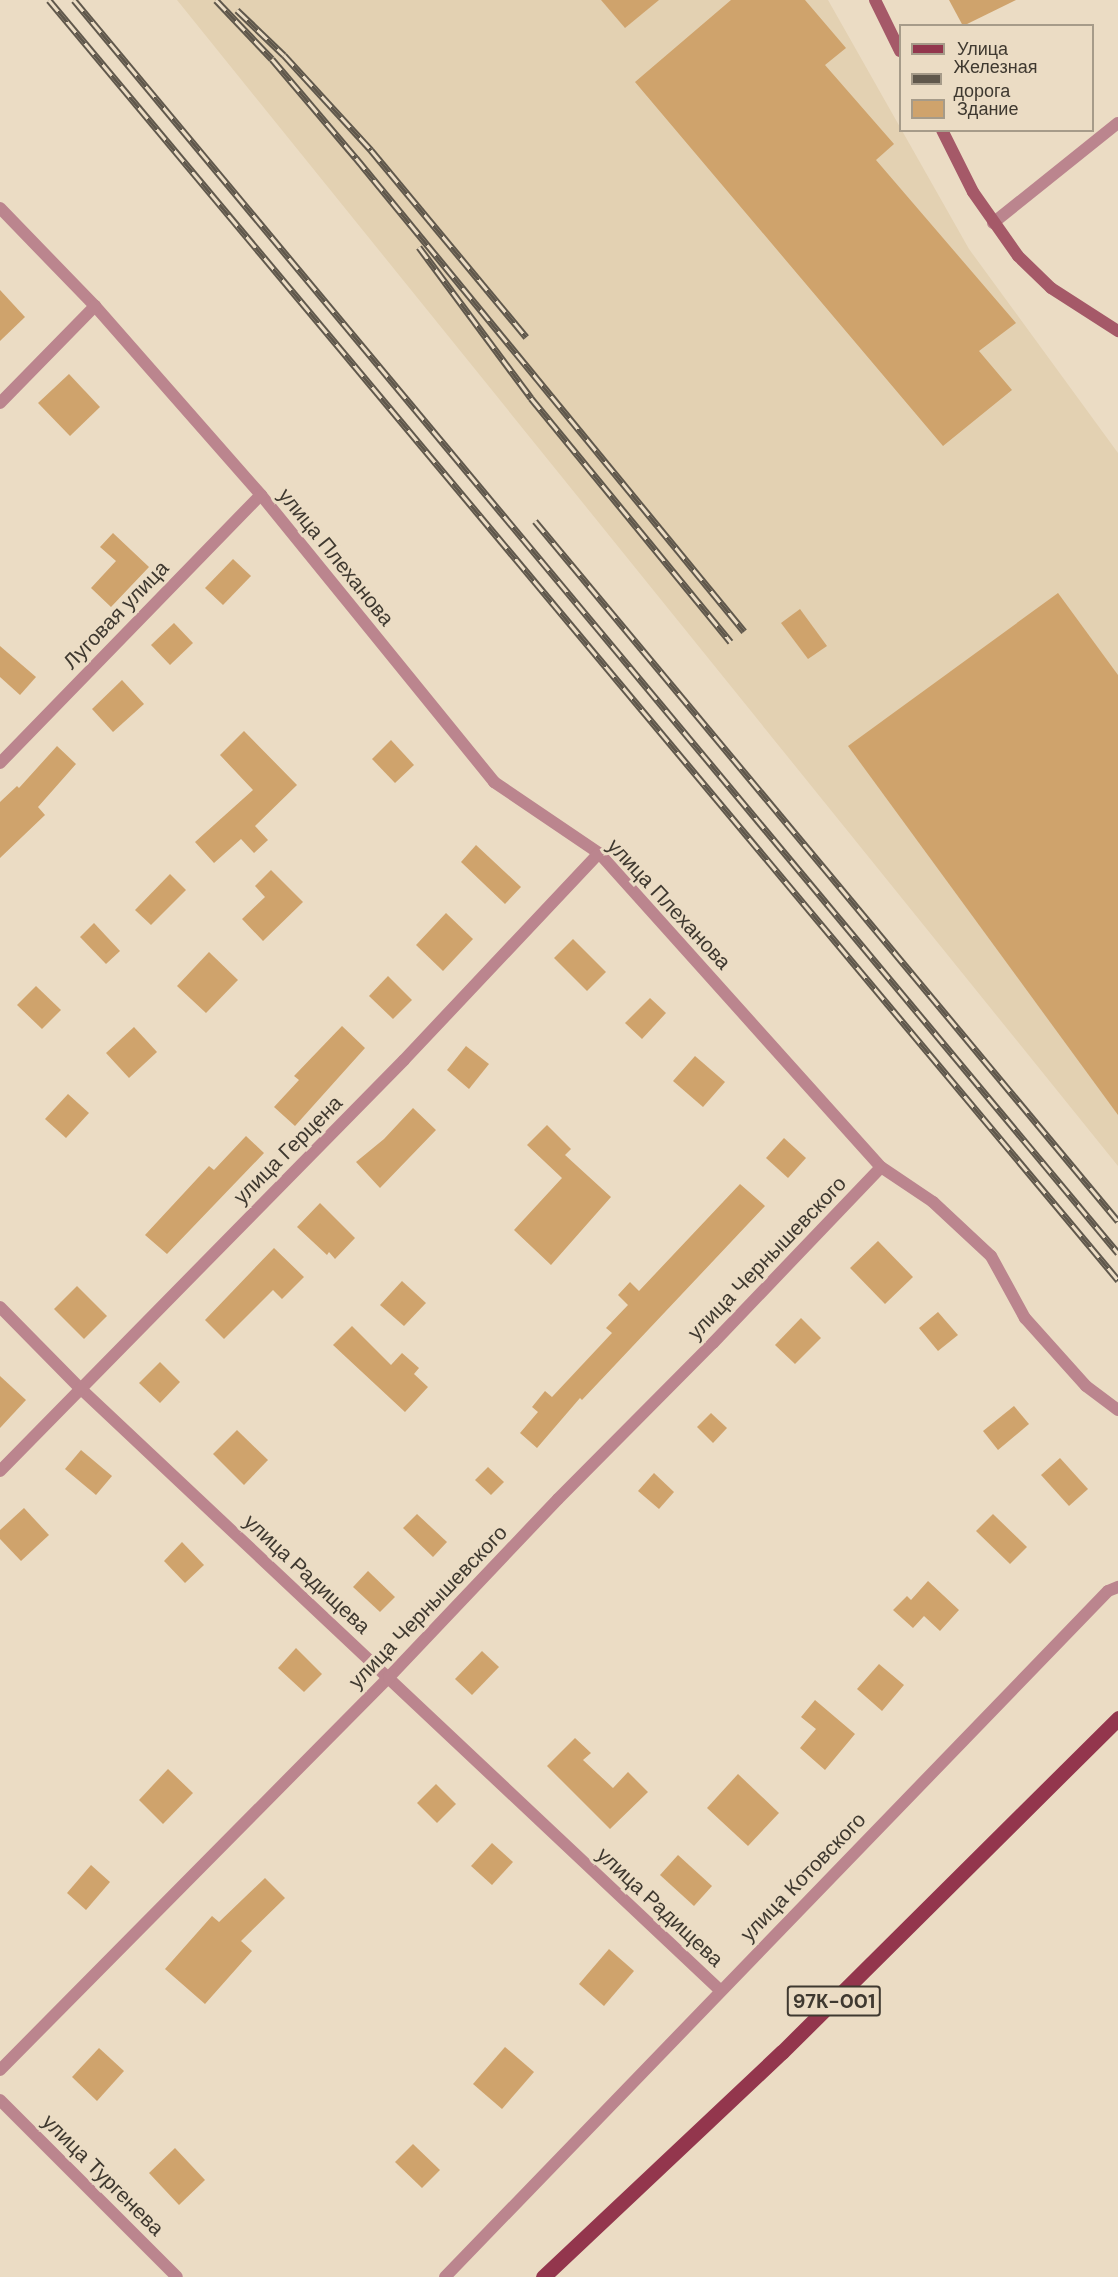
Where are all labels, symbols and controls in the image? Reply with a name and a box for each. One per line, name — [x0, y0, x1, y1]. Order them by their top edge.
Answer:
legend — [899, 24, 1094, 132]
text: Улица — [957, 37, 1008, 61]
text: Железная дорога — [954, 55, 1037, 103]
text: Здание — [957, 97, 1018, 121]
street label: улица Плеханова — [273, 483, 399, 631]
street label: Луговая улица — [58, 556, 174, 674]
street label: улица Плеханова — [602, 833, 736, 975]
street label: улица Герцена — [228, 1090, 348, 1210]
street label: улица Чернышевского — [682, 1171, 852, 1345]
street label: улица Радищева — [239, 1509, 375, 1639]
street label: улица Чернышевского — [343, 1520, 513, 1694]
street label: улица Котовского — [735, 1807, 871, 1947]
street label: улица Радищева — [592, 1842, 728, 1972]
road number: 97К-001 — [786, 1984, 882, 2018]
street label: улица Тургенева — [37, 2109, 169, 2241]

